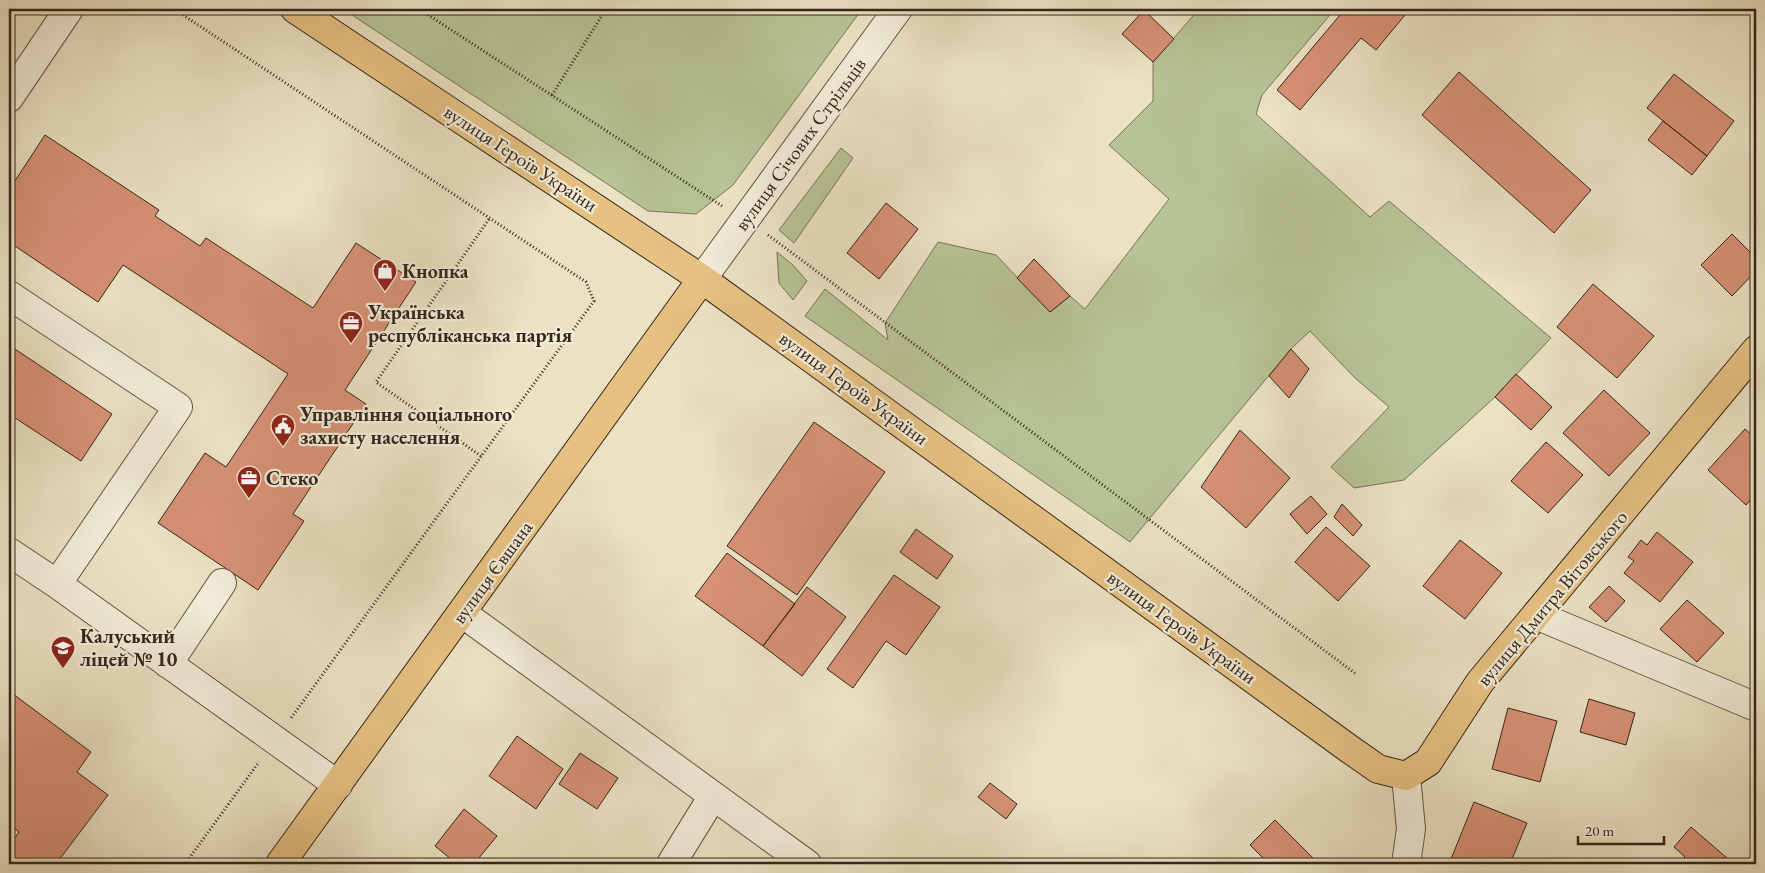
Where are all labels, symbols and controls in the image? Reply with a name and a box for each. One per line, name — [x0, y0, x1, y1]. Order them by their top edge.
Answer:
street label: вулиця Січових Стрільців — [728, 52, 872, 236]
street label: вулиця Героїв України — [439, 99, 603, 218]
shop icon: Кнопка — [372, 258, 398, 292]
place label: Кнопка — [402, 258, 469, 284]
place label: Українська республіканська партія — [367, 299, 572, 348]
office icon: Українська республіканська партія — [338, 310, 364, 344]
street label: вулиця Героїв України — [774, 325, 934, 451]
place label: Управління соціального захисту населення — [299, 401, 512, 450]
public building icon: Управління соціального захисту населення — [270, 413, 296, 447]
office icon: Стеко — [236, 465, 262, 499]
place label: Стеко — [266, 465, 318, 491]
street label: вулиця Дмитра Вітовського — [1471, 505, 1633, 691]
street label: вулиця Євшана — [446, 515, 538, 629]
street label: вулиця Героїв України — [1102, 564, 1262, 690]
place label: Калуський ліцей № 10 — [80, 623, 178, 672]
school or university icon: Калуський ліцей № 10 — [50, 635, 76, 669]
scale bar — [1578, 813, 1664, 845]
text: 20 m — [1585, 821, 1614, 840]

